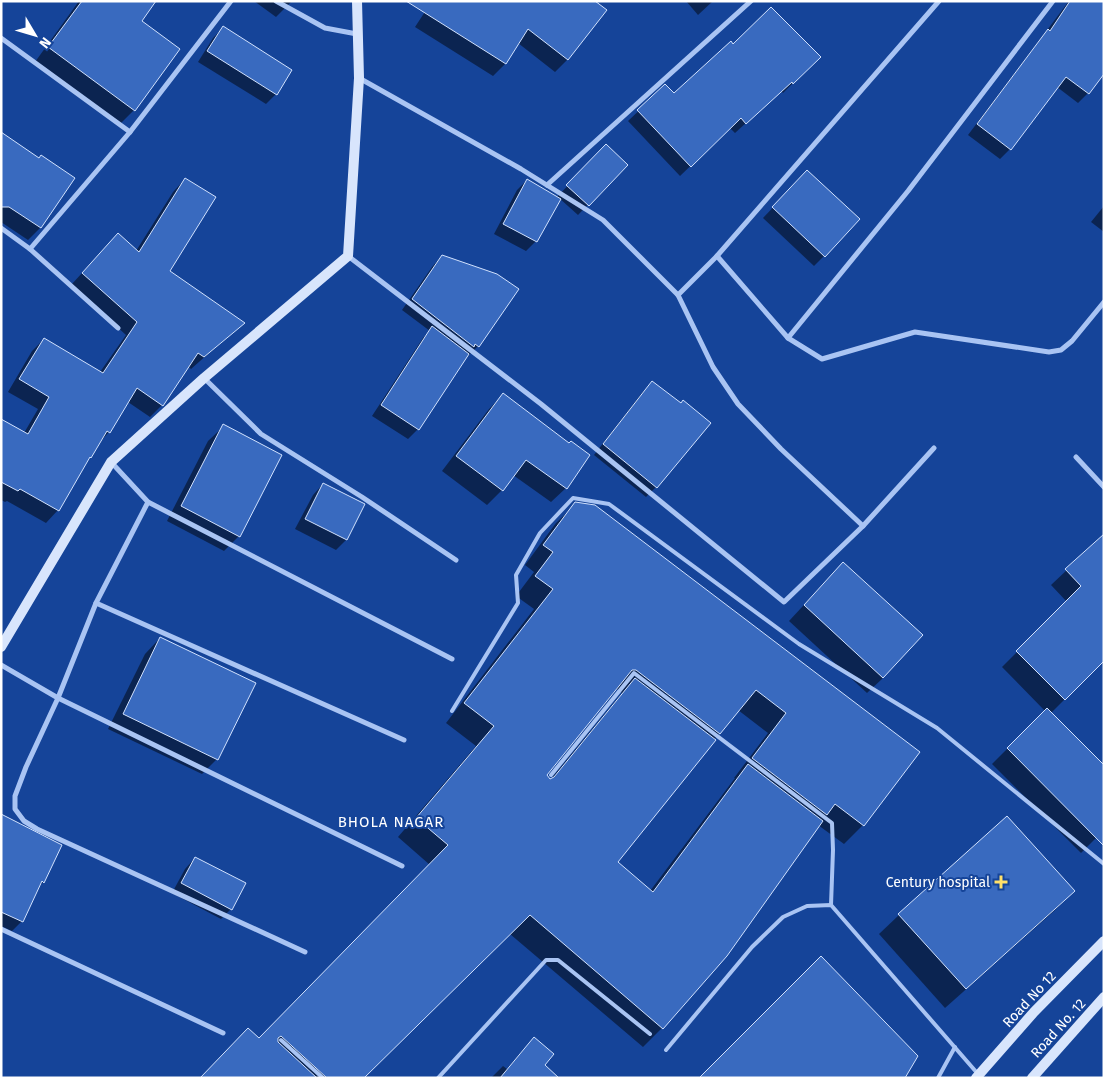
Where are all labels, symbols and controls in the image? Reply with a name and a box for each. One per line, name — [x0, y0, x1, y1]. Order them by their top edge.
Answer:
north arrow — [10, 10, 60, 60]
text: N — [35, 34, 54, 52]
district label: BHOLA NAGAR — [338, 813, 444, 831]
place label: Century hospital — [886, 874, 990, 891]
marker: Century hospital — [994, 875, 1008, 889]
street label: Road No 12 — [999, 968, 1060, 1031]
street label: Road No. 12 — [1027, 995, 1089, 1061]

